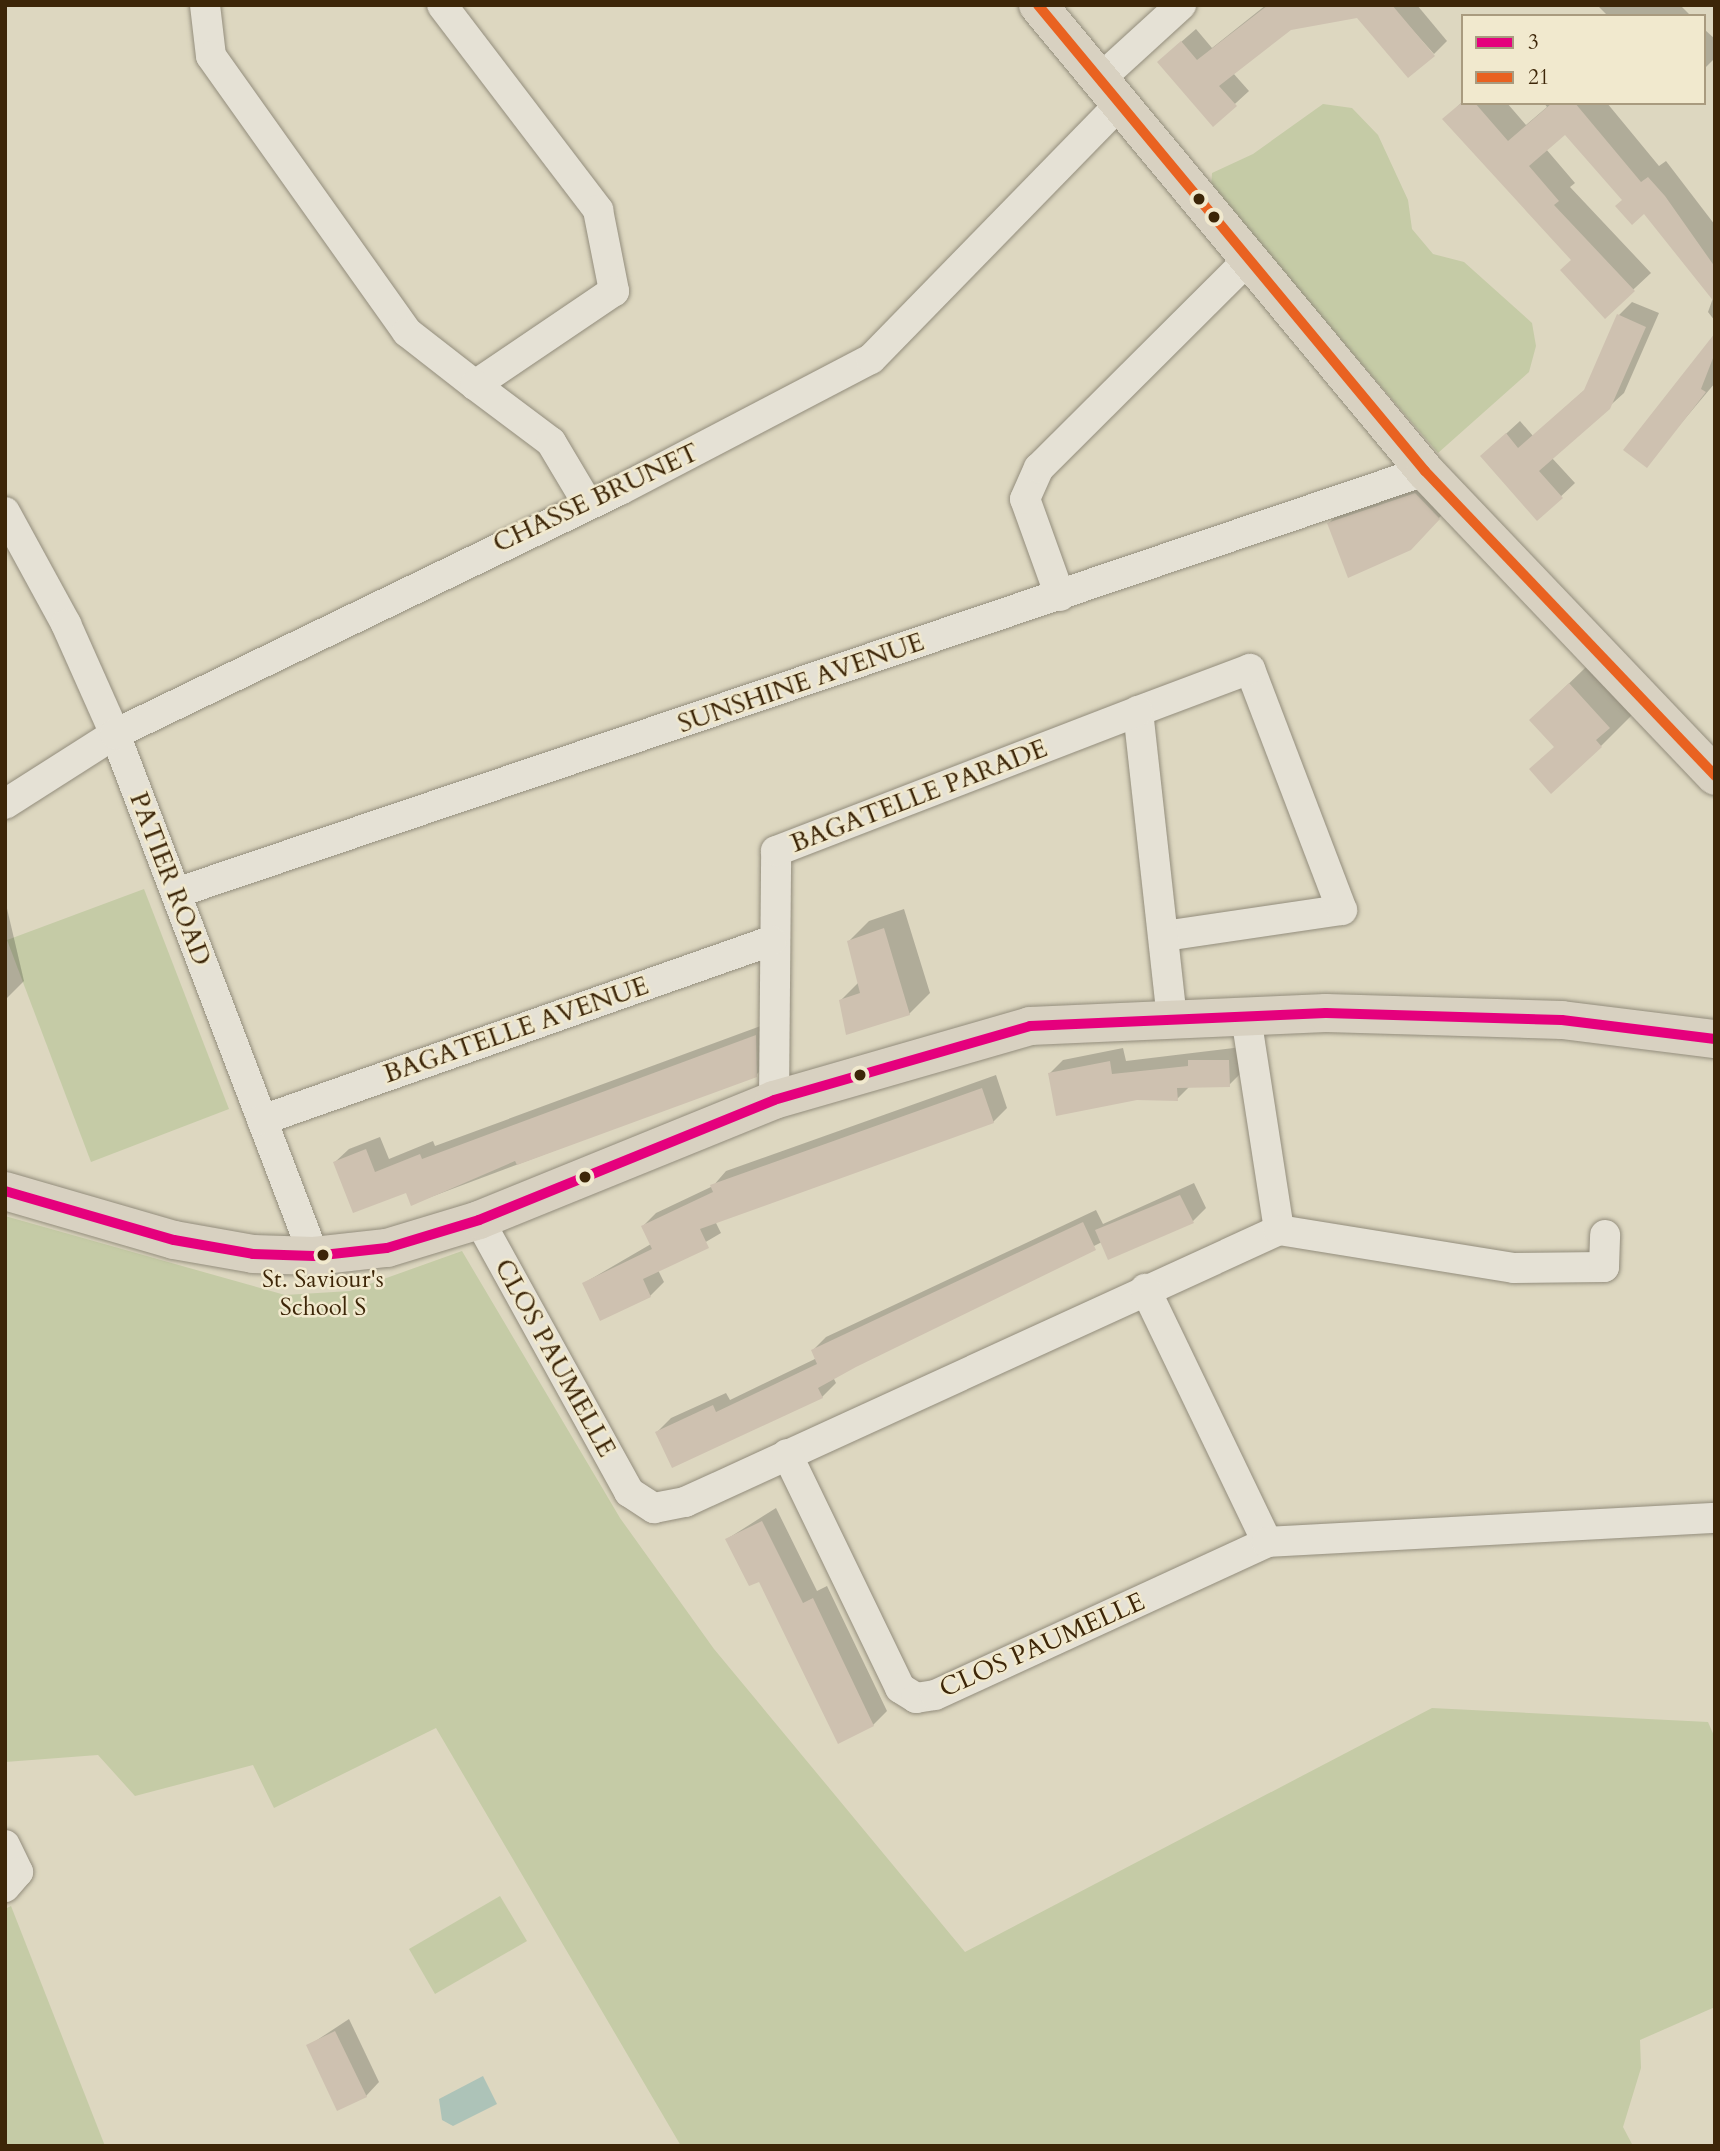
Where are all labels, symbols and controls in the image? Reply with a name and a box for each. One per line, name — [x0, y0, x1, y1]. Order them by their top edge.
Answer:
legend — [1461, 14, 1706, 105]
text: 3 — [1528, 28, 1539, 57]
text: 21 — [1528, 63, 1550, 92]
unlabelled marker — [1192, 192, 1206, 206]
unlabelled marker — [1207, 210, 1221, 224]
street label: CHASSE BRUNET — [488, 437, 704, 559]
street label: SUNSHINE AVENUE — [674, 626, 928, 740]
street label: BAGATELLE PARADE — [786, 733, 1052, 859]
street label: PATIER ROAD — [123, 788, 217, 970]
street label: BAGATELLE AVENUE — [380, 970, 652, 1090]
unlabelled marker — [853, 1068, 867, 1082]
unlabelled marker — [578, 1170, 592, 1184]
marker: St. Saviour's School S — [316, 1248, 330, 1262]
street label: CLOS PAUMELLE — [488, 1254, 622, 1462]
place label: St. Saviour's School S — [262, 1266, 384, 1322]
street label: CLOS PAUMELLE — [935, 1586, 1149, 1704]

